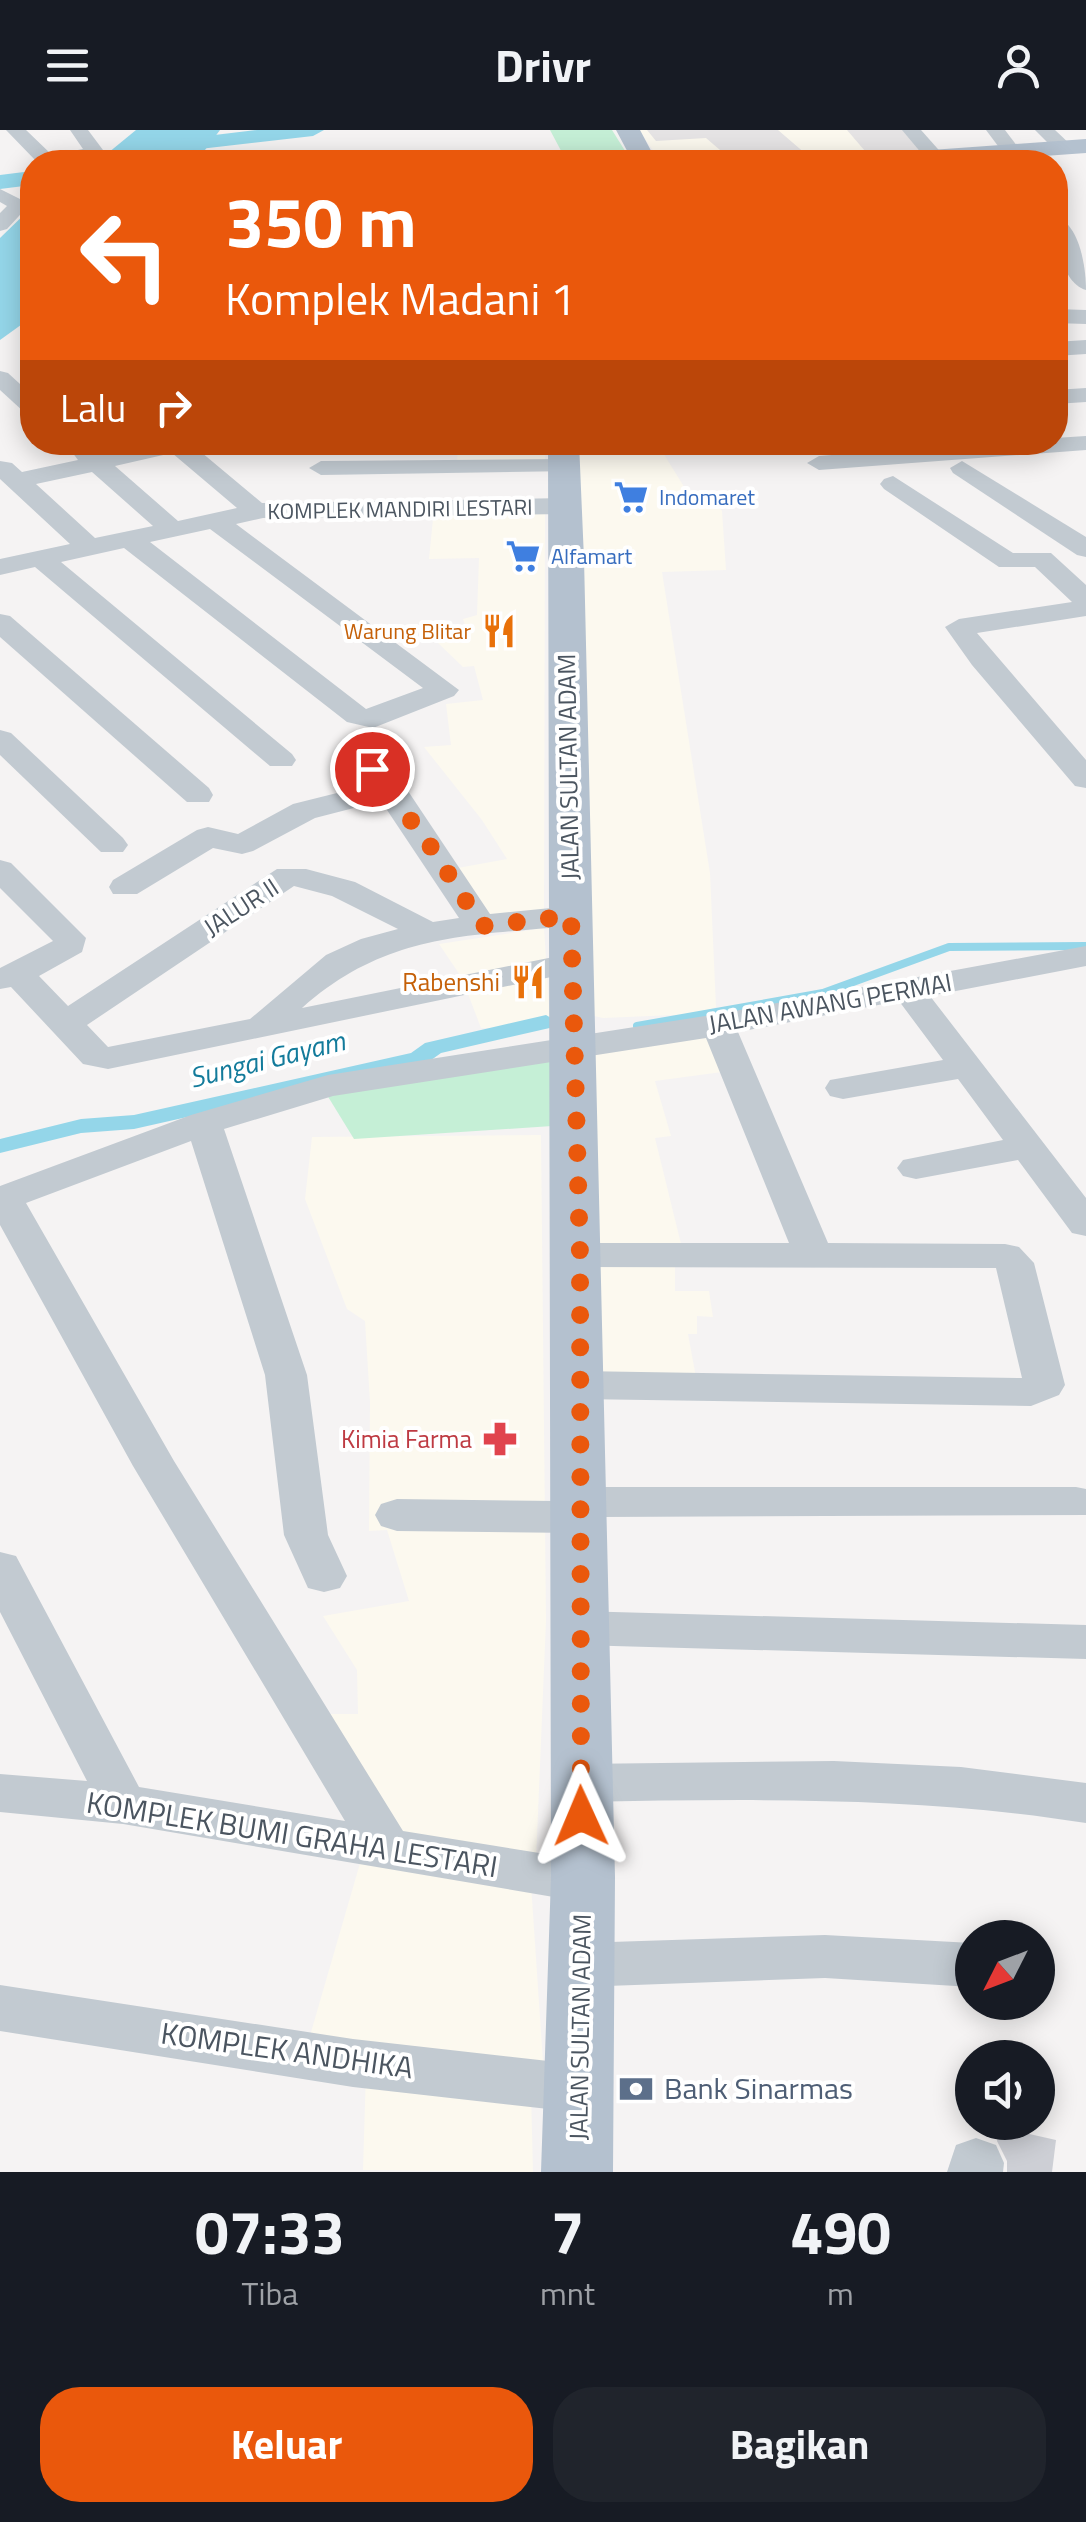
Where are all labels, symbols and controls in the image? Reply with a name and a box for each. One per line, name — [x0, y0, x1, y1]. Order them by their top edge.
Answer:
text: Drivr — [495, 31, 591, 99]
icon: menu — [40, 38, 95, 93]
icon: person — [991, 38, 1046, 93]
text: 350 m — [225, 168, 417, 274]
icon: left — [60, 190, 190, 320]
text: Komplek Madani 1 — [225, 264, 575, 332]
text: Lalu — [60, 379, 126, 437]
icon: right — [146, 380, 201, 435]
supermarket icon: Indomaret — [612, 478, 650, 516]
place label: Indomaret — [659, 480, 755, 514]
street label: KOMPLEK MANDIRI LESTARI — [267, 490, 533, 528]
supermarket icon: Alfamart — [504, 537, 542, 575]
place label: Alfamart — [551, 539, 633, 573]
restaurant icon: Warung Blitar — [480, 612, 518, 650]
place label: Warung Blitar — [344, 614, 471, 648]
street label: JALAN SULTAN ADAM — [547, 653, 589, 881]
pin — [330, 727, 415, 812]
icon: arrive — [345, 742, 400, 797]
street label: JALUR II — [196, 868, 286, 946]
place label: Rabenshi — [402, 963, 500, 1001]
restaurant icon: Rabenshi — [509, 963, 547, 1001]
street label: JALAN AWANG PERMAI — [705, 963, 955, 1043]
water label: Sungai Gayam — [185, 1018, 350, 1099]
place label: Kimia Farma — [341, 1420, 472, 1458]
pharmacy icon: Kimia Farma — [481, 1420, 519, 1458]
position arrow — [529, 1764, 633, 1868]
street label: KOMPLEK BUMI GRAHA LESTARI — [83, 1779, 501, 1889]
street label: JALAN SULTAN ADAM — [559, 1913, 601, 2141]
north arrow — [955, 1920, 1055, 2020]
map controls — [955, 1920, 1055, 2140]
street label: KOMPLEK ANDHIKA — [158, 2010, 416, 2090]
button: sound — [955, 2040, 1055, 2140]
place label: Bank Sinarmas — [664, 2065, 853, 2111]
bank icon: Bank Sinarmas — [617, 2070, 655, 2108]
text: 07:33 — [195, 2186, 345, 2277]
text: 7 — [551, 2186, 584, 2277]
text: 490 — [790, 2186, 891, 2277]
text: Tiba — [242, 2269, 298, 2317]
text: mnt — [540, 2269, 595, 2317]
text: m — [827, 2269, 854, 2317]
button: Keluar — [40, 2387, 533, 2502]
button: Bagikan — [553, 2387, 1046, 2502]

